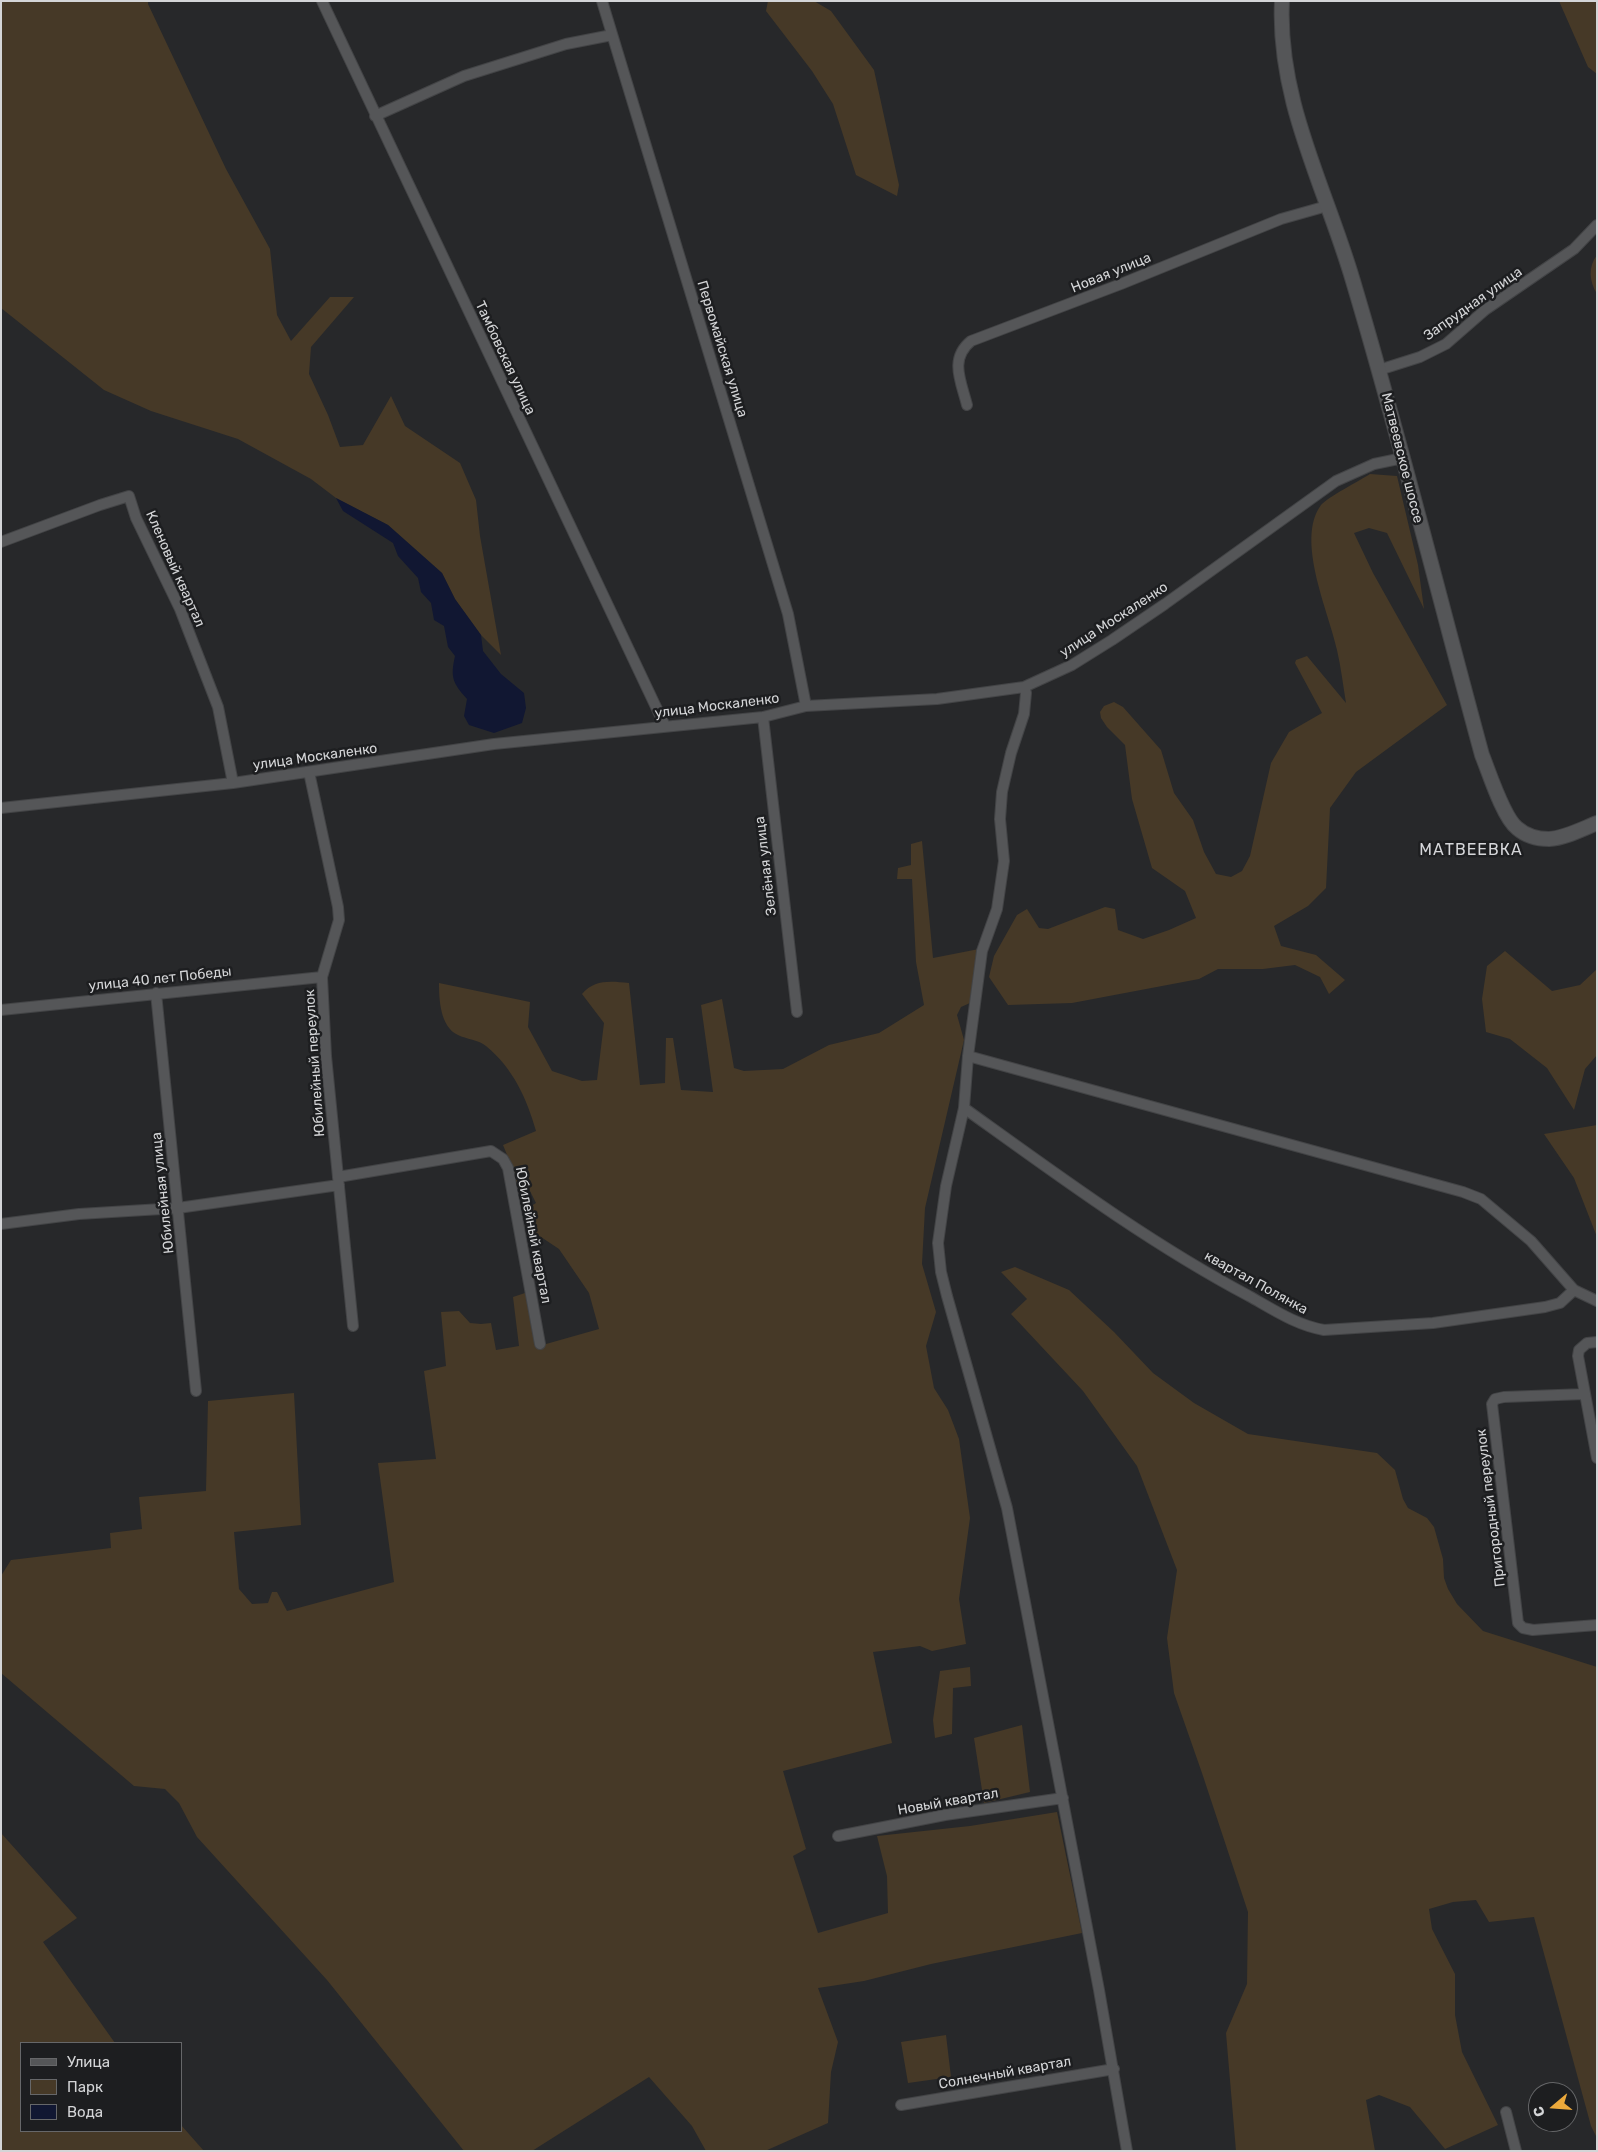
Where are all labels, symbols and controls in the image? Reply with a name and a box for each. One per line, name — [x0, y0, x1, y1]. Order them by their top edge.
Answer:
street label: Новая улица — [1068, 249, 1154, 297]
street label: Запрудная улица — [1420, 264, 1526, 344]
street label: Первомайская улица — [693, 279, 751, 419]
street label: Тамбовская улица — [471, 298, 539, 418]
street label: Матвеевское шоссе — [1378, 391, 1426, 525]
street label: Кленовый квартал — [142, 508, 208, 630]
street label: улица Москаленко — [1057, 579, 1171, 661]
street label: улица Москаленко — [654, 690, 780, 722]
street label: улица Москаленко — [252, 740, 378, 774]
street label: Зелёная улица — [752, 815, 780, 917]
district label: МАТВЕЕВКА — [1418, 840, 1524, 860]
street label: улица 40 лет Победы — [88, 963, 232, 995]
street label: Юбилейный переулок — [301, 989, 329, 1137]
street label: Юбилейная улица — [148, 1131, 178, 1255]
street label: Юбилейный квартал — [511, 1165, 555, 1305]
street label: квартал Полянка — [1202, 1248, 1310, 1318]
street label: Пригородный переулок — [1473, 1428, 1509, 1588]
street label: Новый квартал — [896, 1785, 1000, 1819]
legend — [20, 2042, 182, 2132]
text: Улица — [67, 2053, 110, 2071]
street label: Солнечный квартал — [937, 2053, 1073, 2093]
text: Парк — [67, 2078, 103, 2096]
north arrow — [1528, 2082, 1578, 2132]
text: Вода — [67, 2103, 103, 2121]
text: С — [1530, 2104, 1549, 2119]

